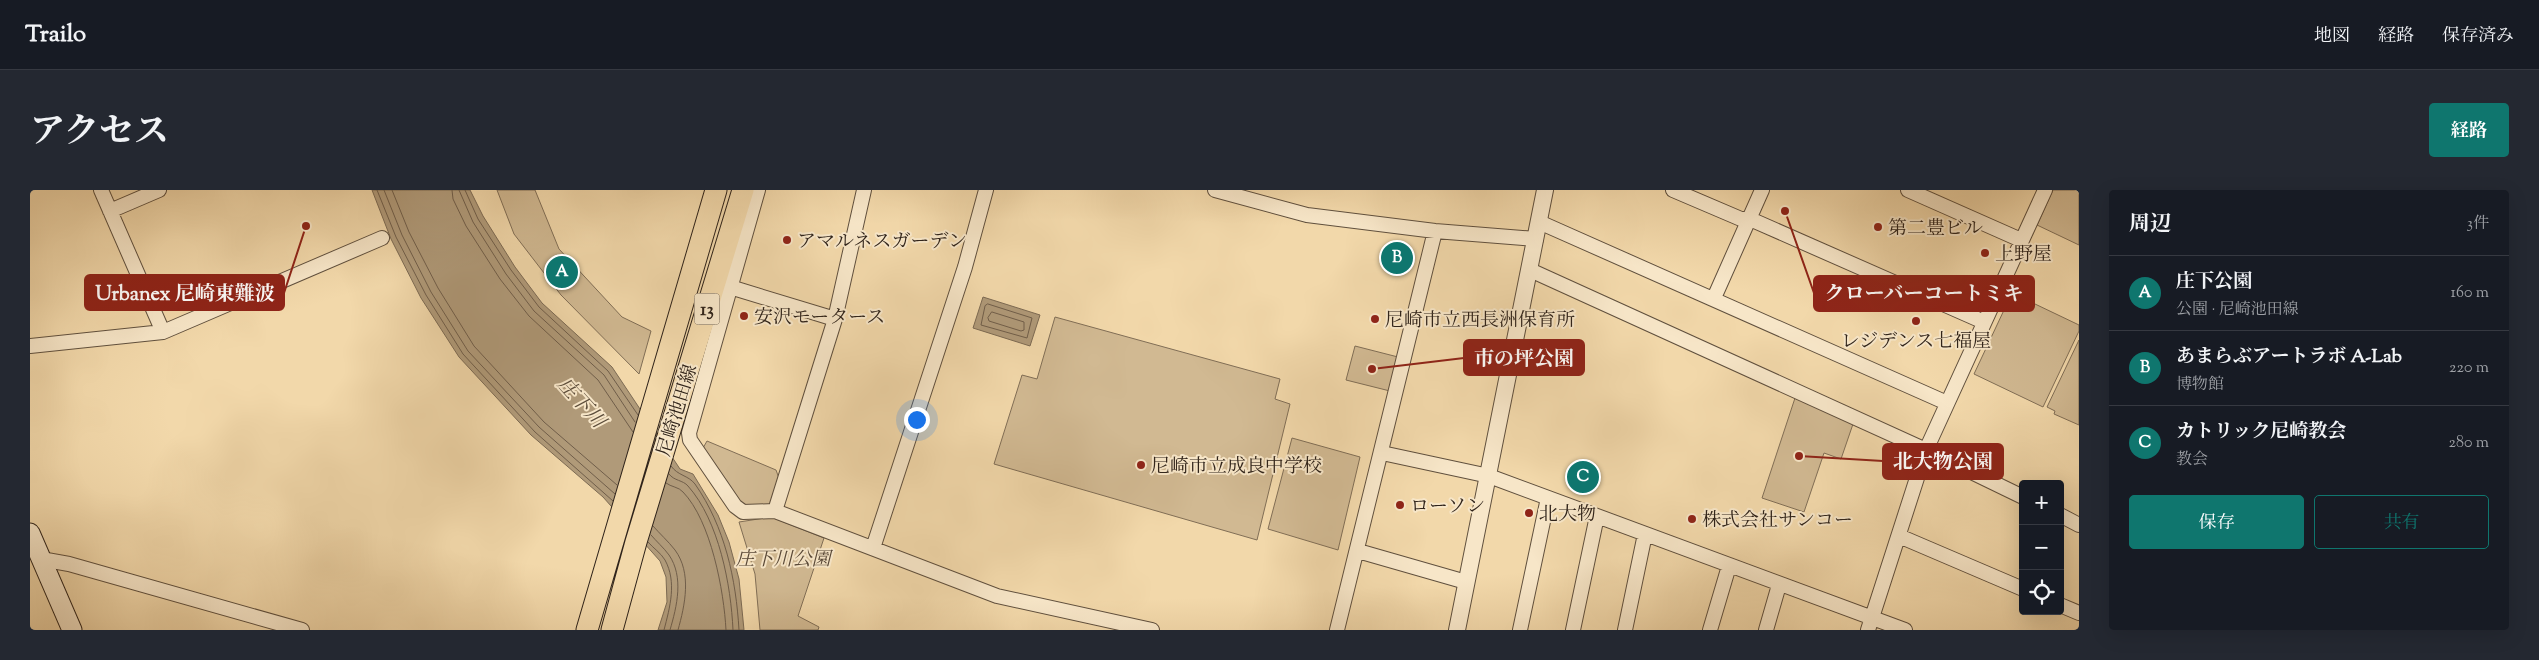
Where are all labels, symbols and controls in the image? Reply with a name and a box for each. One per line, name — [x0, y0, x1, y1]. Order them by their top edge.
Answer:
text: Trailo — [25, 18, 86, 52]
text: 地図 — [2314, 24, 2350, 50]
text: 経路 — [2378, 24, 2414, 50]
text: 保存済み — [2442, 24, 2514, 50]
button: 経路 — [2429, 103, 2509, 157]
text: アクセス — [30, 108, 169, 159]
text: 周辺 — [2129, 210, 2171, 240]
text: 3件 — [2467, 213, 2489, 236]
place label: 第二豊ビル — [1888, 216, 1983, 243]
marker: 第二豊ビル — [1872, 221, 1884, 233]
place label: アマルネスガーデン — [797, 229, 967, 256]
marker: アマルネスガーデン — [781, 234, 793, 246]
pin: B — [1381, 239, 1413, 277]
place label: 上野屋 — [1995, 242, 2052, 269]
marker: 上野屋 — [1979, 247, 1991, 259]
pin: A — [546, 253, 578, 291]
text: 庄下公園 — [2176, 269, 2252, 296]
callout: Urbanex 尼崎東難波 — [85, 275, 284, 310]
callout: クローバーコートミキ — [1814, 276, 2034, 311]
text: Urbanex 尼崎東難波 — [95, 281, 275, 310]
text: クローバーコートミキ — [1825, 281, 2024, 310]
text: A — [2139, 282, 2152, 305]
text: 160 m — [2451, 282, 2489, 305]
road number: 13 — [694, 294, 720, 324]
text: 公園 · 尼崎池田線 — [2176, 299, 2299, 322]
place label: 安沢モータース — [754, 305, 885, 332]
place label: 尼崎市立西長洲保育所 — [1385, 308, 1575, 335]
marker: 安沢モータース — [738, 310, 750, 322]
marker: 尼崎市立西長洲保育所 — [1369, 313, 1381, 325]
marker: レジデンス七福屋 — [1910, 315, 1922, 327]
place label: レジデンス七福屋 — [1841, 329, 1991, 356]
callout: 市の坪公園 — [1464, 340, 1584, 375]
text: あまらぶアートラボ A-Lab — [2176, 344, 2402, 371]
text: 市の坪公園 — [1474, 346, 1574, 375]
text: B — [2140, 357, 2150, 380]
text: 220 m — [2449, 357, 2489, 380]
street label: 尼崎池田線 — [652, 361, 705, 460]
water label: 庄下川 — [549, 372, 612, 437]
text: 博物館 — [2176, 374, 2224, 397]
your location — [904, 407, 930, 433]
text: カトリック尼崎教会 — [2176, 419, 2346, 446]
text: C — [2139, 432, 2151, 455]
text: 280 m — [2448, 432, 2489, 455]
callout: 北大物公園 — [1883, 444, 2003, 479]
text: 北大物公園 — [1893, 449, 1993, 478]
text: 教会 — [2176, 449, 2208, 472]
place label: 尼崎市立成良中学校 — [1151, 454, 1322, 481]
pin: C — [1567, 458, 1599, 496]
marker: 尼崎市立成良中学校 — [1135, 459, 1147, 471]
map controls — [2019, 480, 2064, 615]
button: + — [2019, 480, 2064, 525]
place label: ローソン — [1410, 494, 1485, 521]
button: 保存 — [2129, 495, 2304, 549]
button: 共有 — [2314, 495, 2489, 549]
marker: ローソン — [1394, 499, 1406, 511]
place label: 北大物 — [1539, 502, 1596, 529]
marker: 北大物 — [1523, 507, 1535, 519]
place label: 株式会社サンコー — [1702, 508, 1853, 535]
marker: 株式会社サンコー — [1686, 513, 1698, 525]
button: − — [2019, 525, 2064, 570]
park label: 庄下川公園 — [735, 547, 833, 574]
button: locate — [2019, 570, 2064, 615]

